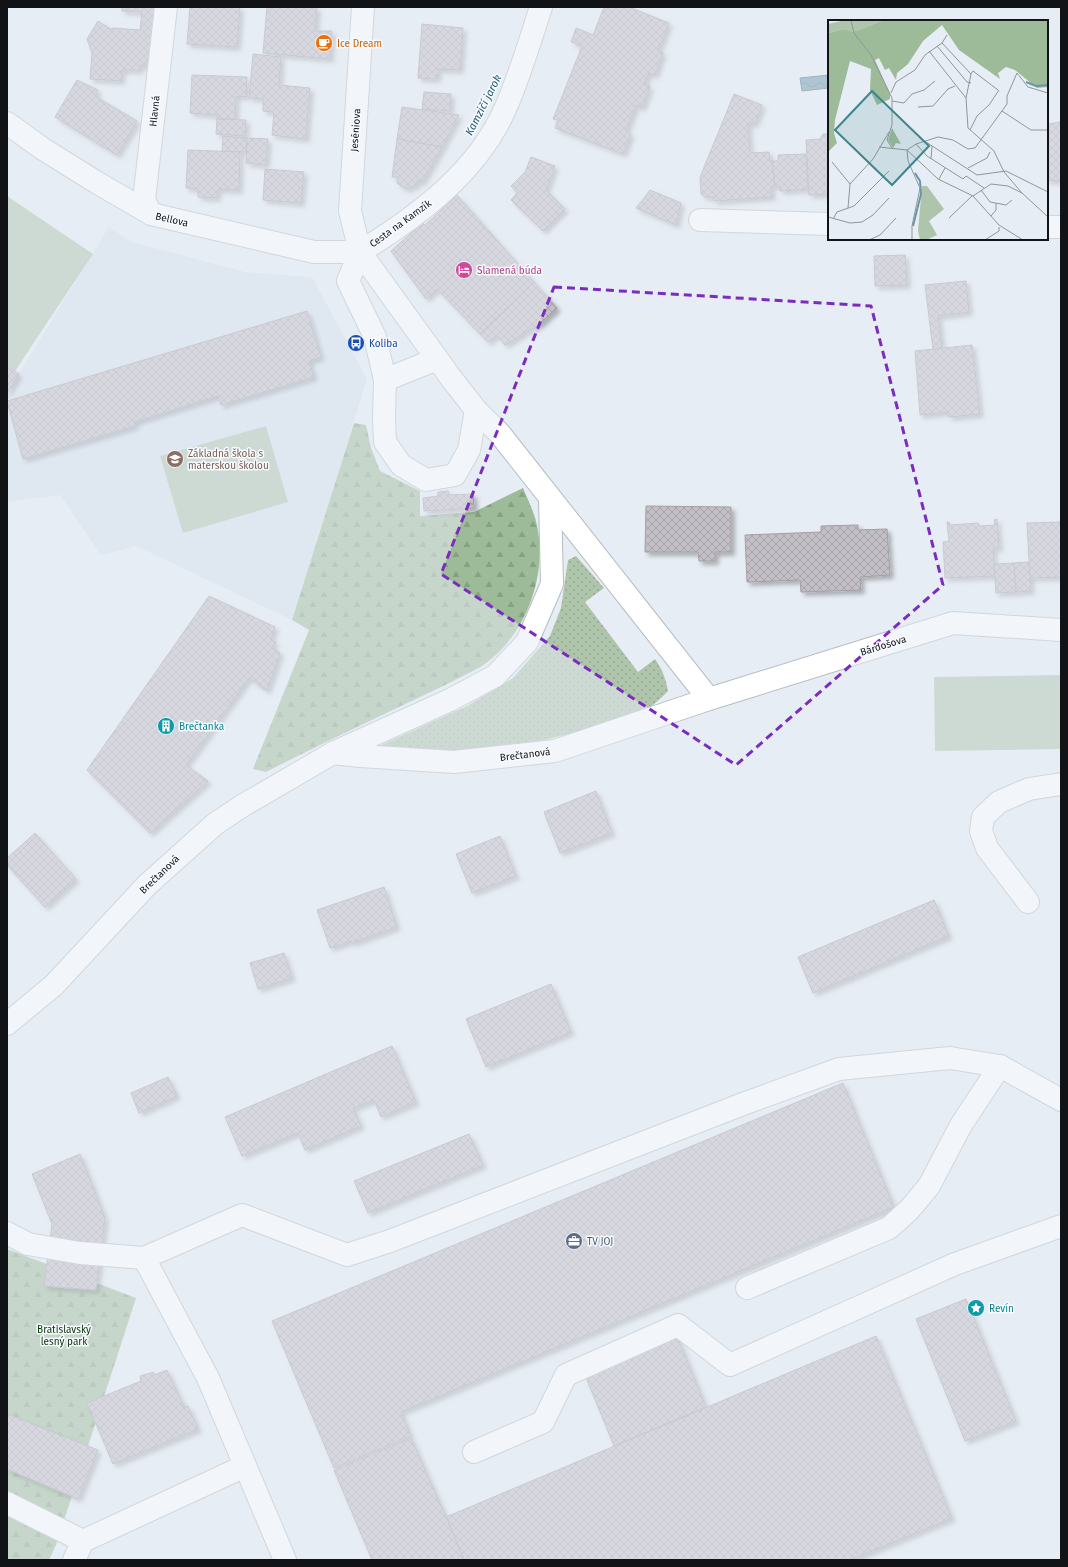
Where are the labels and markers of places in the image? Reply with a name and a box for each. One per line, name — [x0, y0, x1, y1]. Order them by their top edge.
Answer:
cafe icon: Ice Dream — [314, 33, 334, 53]
place label: Ice Dream — [337, 38, 382, 50]
hotel icon: Slamená búda — [454, 260, 474, 280]
place label: Slamená búda — [477, 264, 542, 277]
bus stop icon: Koliba — [346, 333, 366, 353]
place label: Koliba — [369, 338, 398, 350]
place label: Základná škola s materskou školou — [188, 448, 269, 472]
school or university icon: Základná škola s materskou školou — [165, 449, 185, 469]
building icon: Brečtanka — [156, 716, 176, 736]
place label: Brečtanka — [179, 721, 224, 733]
office icon: TV JOJ — [564, 1231, 584, 1251]
place label: TV JOJ — [587, 1236, 613, 1248]
place icon: Revín — [966, 1298, 986, 1318]
place label: Revín — [989, 1302, 1014, 1315]

